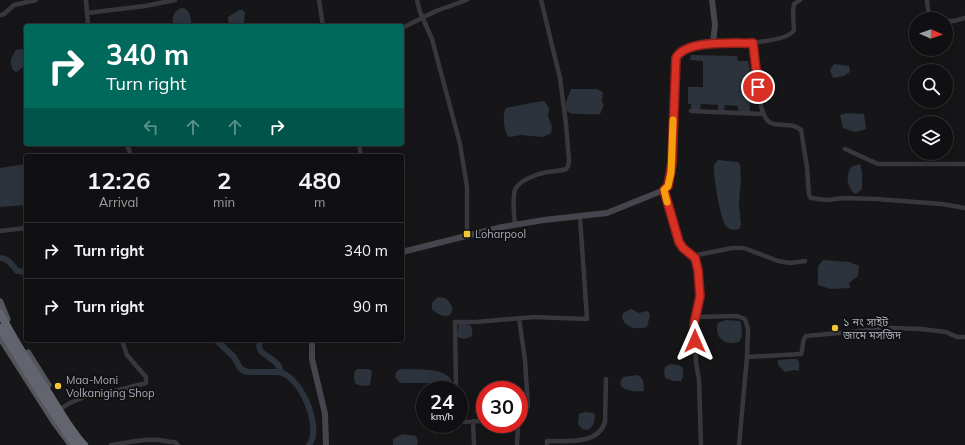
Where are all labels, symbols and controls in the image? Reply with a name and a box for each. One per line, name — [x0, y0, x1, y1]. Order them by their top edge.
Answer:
north arrow — [909, 12, 953, 56]
map controls — [909, 12, 953, 160]
text: 340 m — [106, 37, 189, 72]
icon: right — [40, 40, 92, 92]
button: search — [909, 64, 953, 108]
pin — [741, 70, 775, 104]
text: Turn right — [106, 72, 186, 95]
icon: arrive — [747, 76, 769, 98]
icon: left — [140, 116, 162, 138]
icon: ahead — [182, 116, 204, 138]
icon: ahead — [224, 116, 246, 138]
icon: right — [266, 116, 288, 138]
button: layers — [909, 116, 953, 160]
text: 12:26 — [87, 165, 150, 195]
text: 2 — [217, 165, 231, 195]
text: 480 — [298, 165, 341, 195]
text: Arrival — [99, 194, 138, 210]
text: min — [213, 194, 235, 210]
text: m — [314, 194, 325, 210]
place label: Loharpool — [475, 227, 526, 241]
marker: Loharpool — [462, 229, 472, 239]
icon: right — [40, 240, 62, 262]
text: Turn right — [74, 241, 144, 260]
text: 340 m — [344, 241, 388, 260]
icon: right — [40, 296, 62, 318]
text: Turn right — [74, 297, 144, 316]
text: 90 m — [353, 297, 388, 316]
place label: ১ নং সাইট জামে মসজিদ — [842, 315, 902, 342]
position arrow — [674, 320, 716, 362]
marker: ১ নং সাইট জামে মসজিদ — [830, 323, 840, 333]
place label: Maa-Moni Volkaniging Shop — [66, 373, 155, 400]
marker: Maa-Moni Volkaniging Shop — [53, 381, 63, 391]
speed limit sign: 30 — [476, 381, 528, 433]
text: 24 — [430, 389, 454, 414]
text: km/h — [431, 410, 453, 423]

